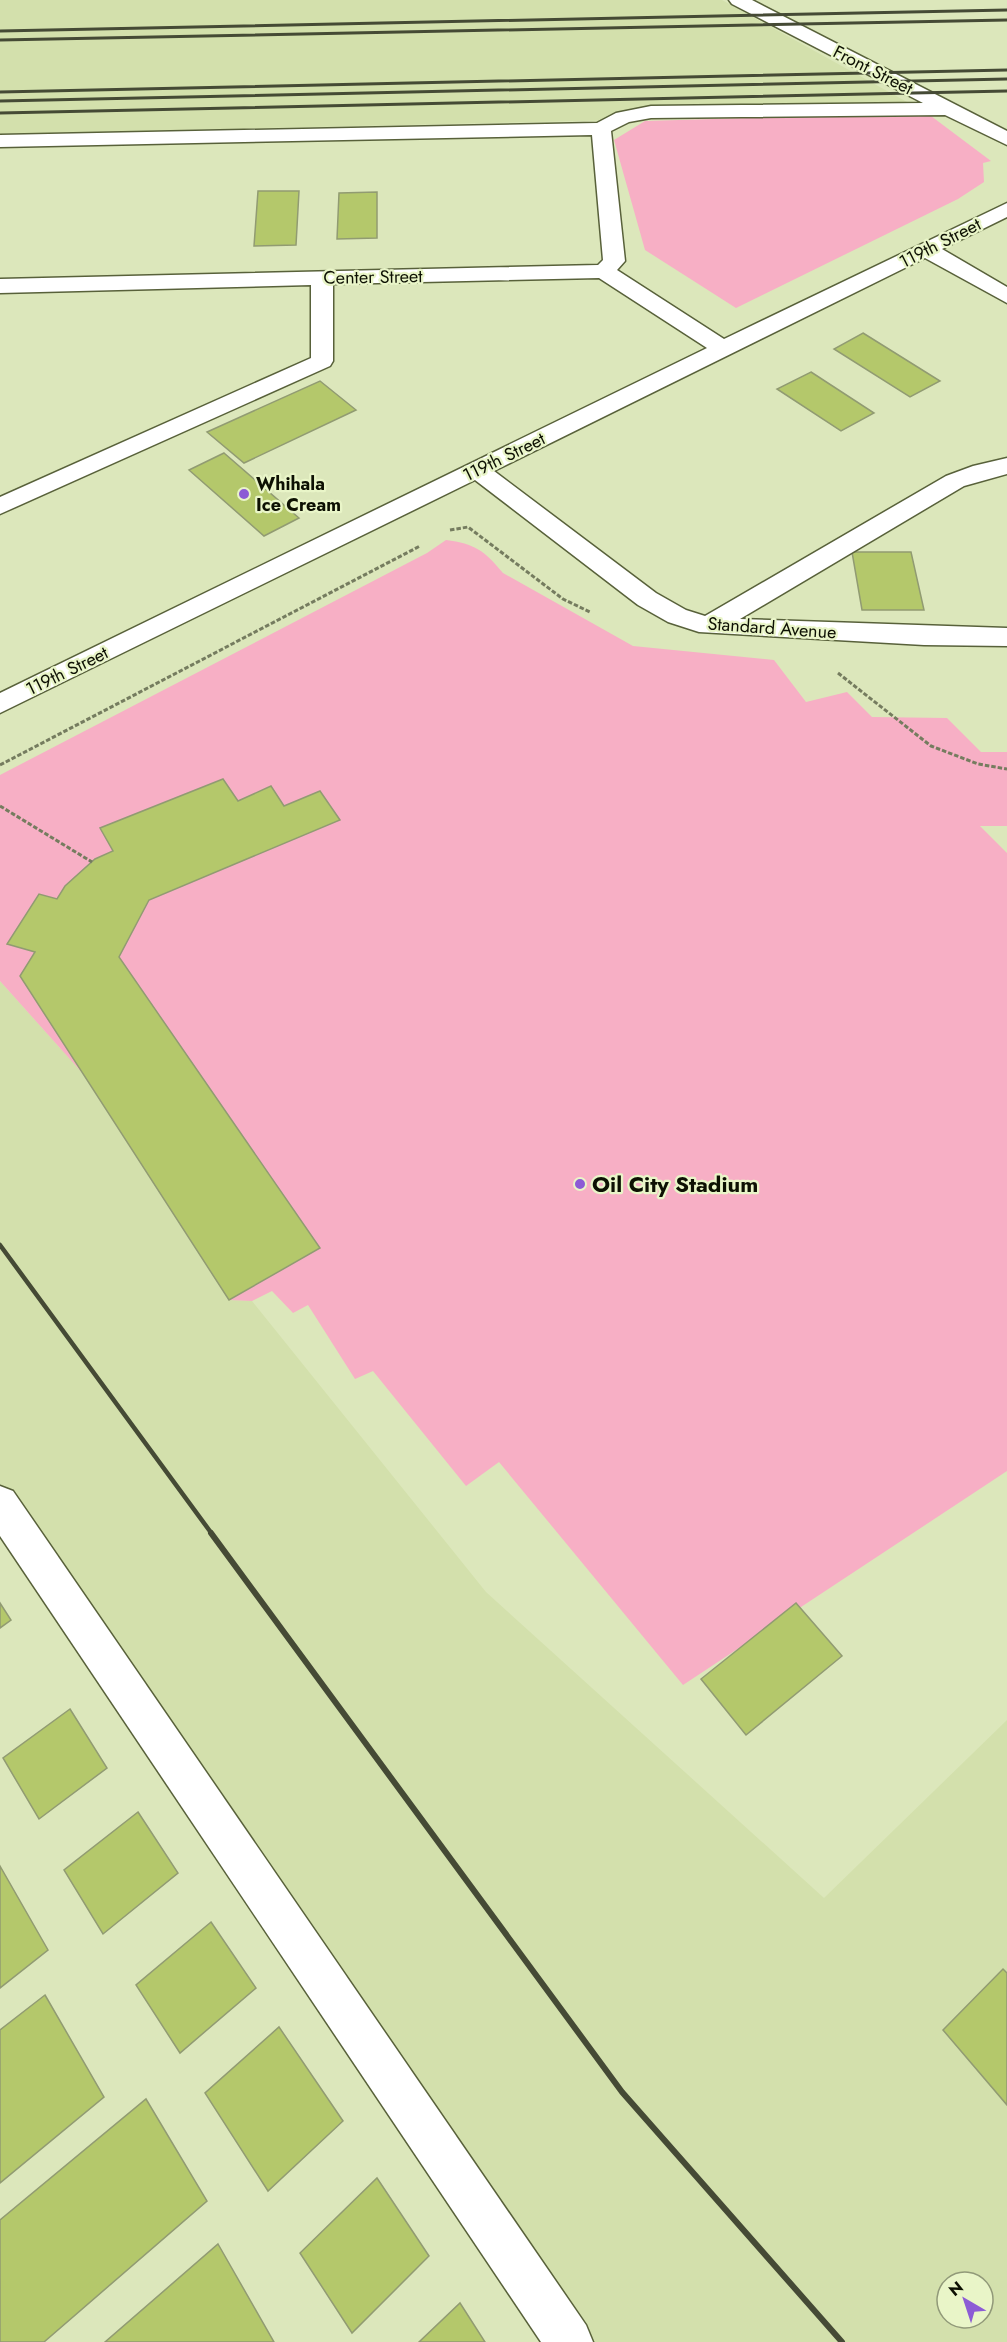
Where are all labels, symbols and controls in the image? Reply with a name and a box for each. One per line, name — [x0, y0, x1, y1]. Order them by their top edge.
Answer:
street label: Front Street — [829, 39, 918, 102]
street label: 119th Street — [895, 211, 986, 275]
street label: Center Street — [323, 263, 423, 291]
street label: 119th Street — [458, 426, 550, 488]
place label: Whihala Ice Cream — [256, 471, 341, 518]
marker: Whihala Ice Cream — [237, 487, 251, 501]
street label: Standard Avenue — [707, 611, 837, 645]
street label: 119th Street — [21, 640, 113, 702]
place label: Oil City Stadium — [592, 1168, 758, 1200]
marker: Oil City Stadium — [573, 1177, 587, 1191]
north arrow — [935, 2270, 995, 2330]
text: N — [944, 2276, 968, 2302]

